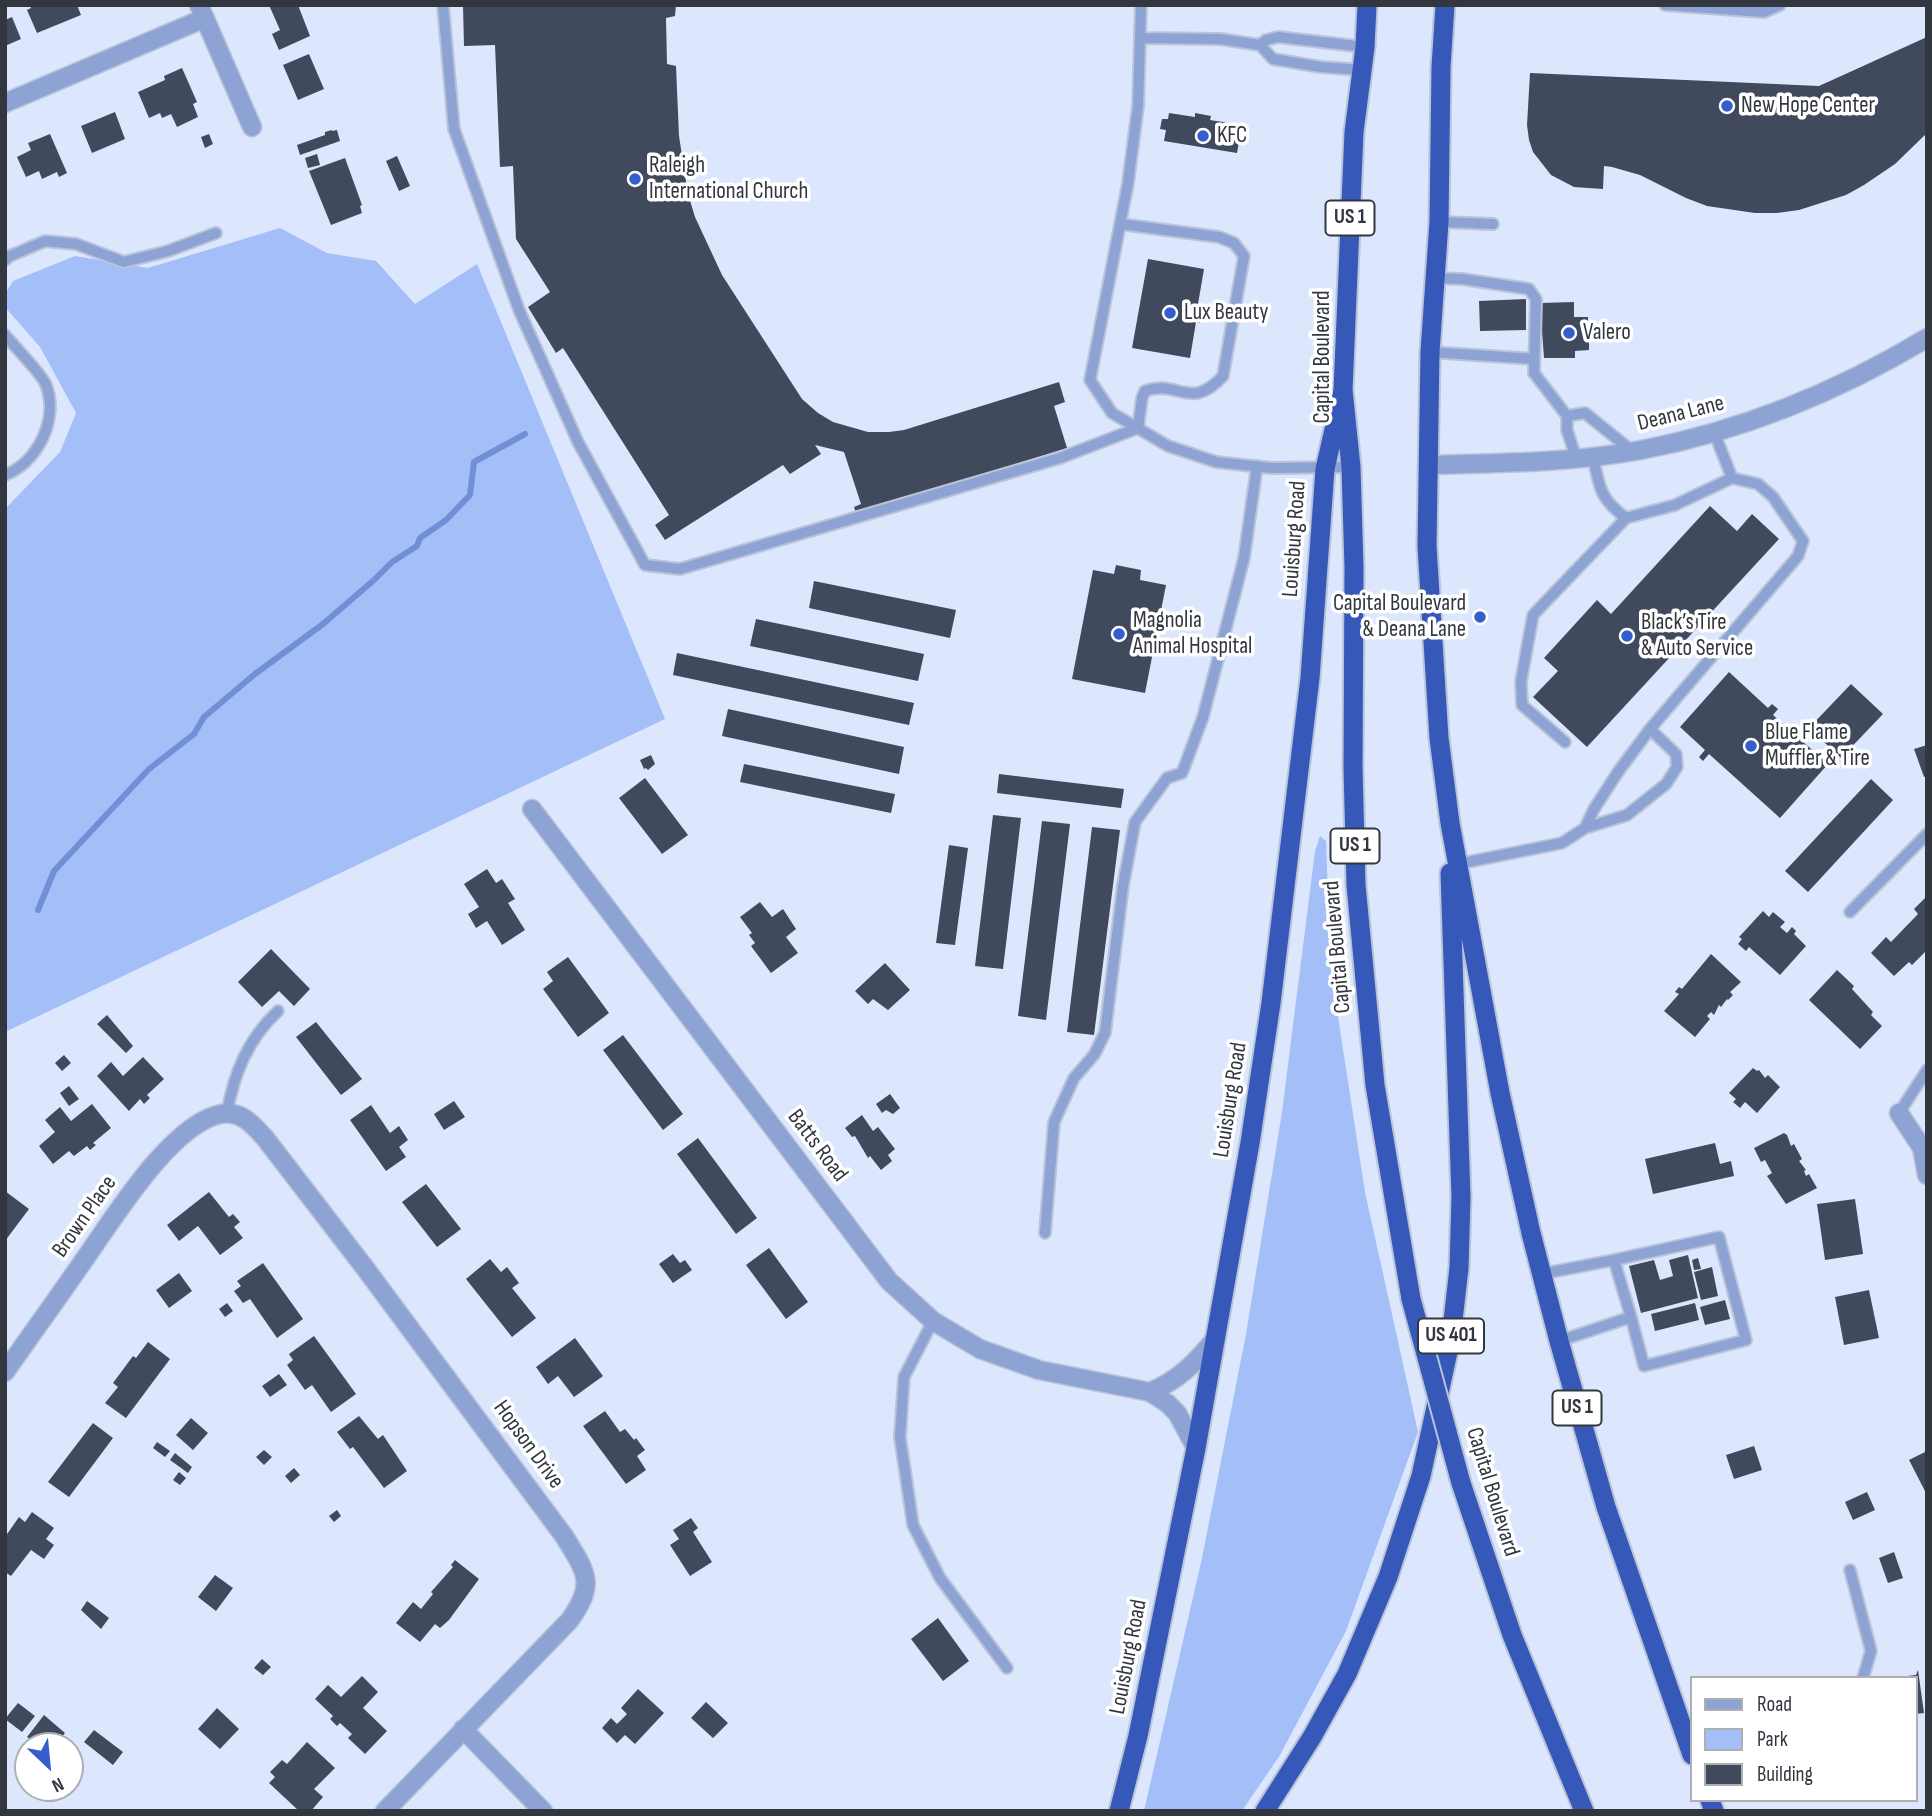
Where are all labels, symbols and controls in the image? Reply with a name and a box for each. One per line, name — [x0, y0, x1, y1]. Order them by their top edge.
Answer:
place label: New Hope Center — [1741, 92, 1875, 120]
marker: New Hope Center — [1719, 98, 1735, 114]
place label: KFC — [1217, 122, 1247, 150]
marker: KFC — [1195, 128, 1211, 144]
place label: Raleigh International Church — [649, 152, 808, 206]
marker: Raleigh International Church — [627, 171, 643, 187]
road number: US 1 — [1326, 200, 1374, 235]
street label: Capital Boulevard — [1309, 290, 1337, 424]
place label: Lux Beauty — [1184, 299, 1268, 327]
marker: Lux Beauty — [1162, 305, 1178, 321]
place label: Valero — [1583, 319, 1631, 347]
marker: Valero — [1561, 325, 1577, 341]
street label: Deana Lane — [1635, 390, 1727, 438]
street label: Louisburg Road — [1277, 480, 1313, 598]
place label: Capital Boulevard & Deana Lane — [1333, 590, 1466, 644]
place label: Magnolia Animal Hospital — [1133, 607, 1252, 661]
marker: Capital Boulevard & Deana Lane — [1472, 609, 1488, 625]
place label: Black’s Tire & Auto Service — [1641, 609, 1753, 663]
marker: Magnolia Animal Hospital — [1111, 626, 1127, 642]
marker: Black’s Tire & Auto Service — [1619, 628, 1635, 644]
place label: Blue Flame Muffler & Tire — [1765, 719, 1870, 773]
marker: Blue Flame Muffler & Tire — [1743, 738, 1759, 754]
road number: US 1 — [1330, 828, 1380, 864]
street label: Capital Boulevard — [1318, 880, 1358, 1014]
street label: Louisburg Road — [1208, 1040, 1254, 1160]
street label: Batts Road — [781, 1104, 853, 1188]
street label: Brown Place — [47, 1171, 123, 1263]
road number: US 401 — [1418, 1318, 1484, 1354]
road number: US 1 — [1552, 1390, 1602, 1426]
street label: Hopson Drive — [487, 1396, 569, 1494]
street label: Capital Boulevard — [1459, 1424, 1525, 1560]
street label: Louisburg Road — [1104, 1597, 1154, 1717]
legend — [1690, 1676, 1918, 1802]
text: Road — [1757, 1692, 1792, 1717]
text: Park — [1757, 1727, 1788, 1752]
north arrow — [14, 1732, 84, 1802]
text: Building — [1757, 1762, 1813, 1787]
text: N — [48, 1772, 67, 1797]

